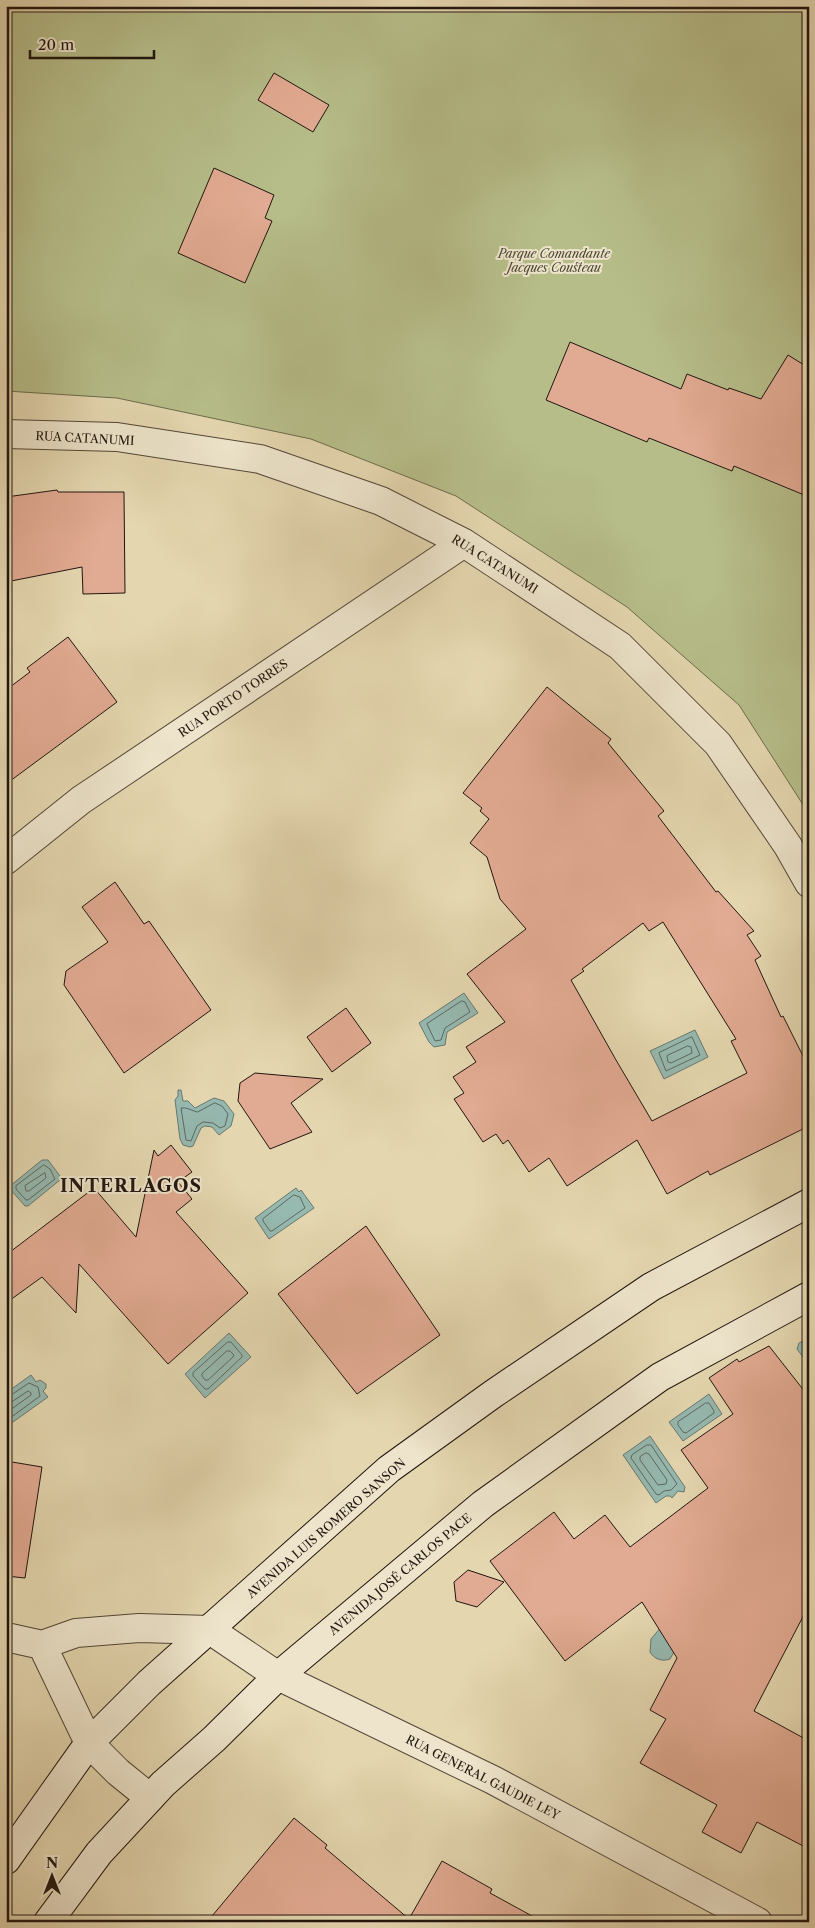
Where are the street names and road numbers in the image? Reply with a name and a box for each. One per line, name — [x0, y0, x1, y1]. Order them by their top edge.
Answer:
street label: RUA CATANUMI — [35, 428, 135, 448]
street label: RUA CATANUMI — [449, 531, 541, 597]
street label: RUA PORTO TORRES — [175, 656, 291, 740]
street label: AVENIDA LUIS ROMERO SANSON — [243, 1455, 409, 1602]
street label: AVENIDA JOSÉ CARLOS PACE — [324, 1509, 474, 1639]
street label: RUA GENERAL GAUDIE LEY — [403, 1732, 563, 1823]

